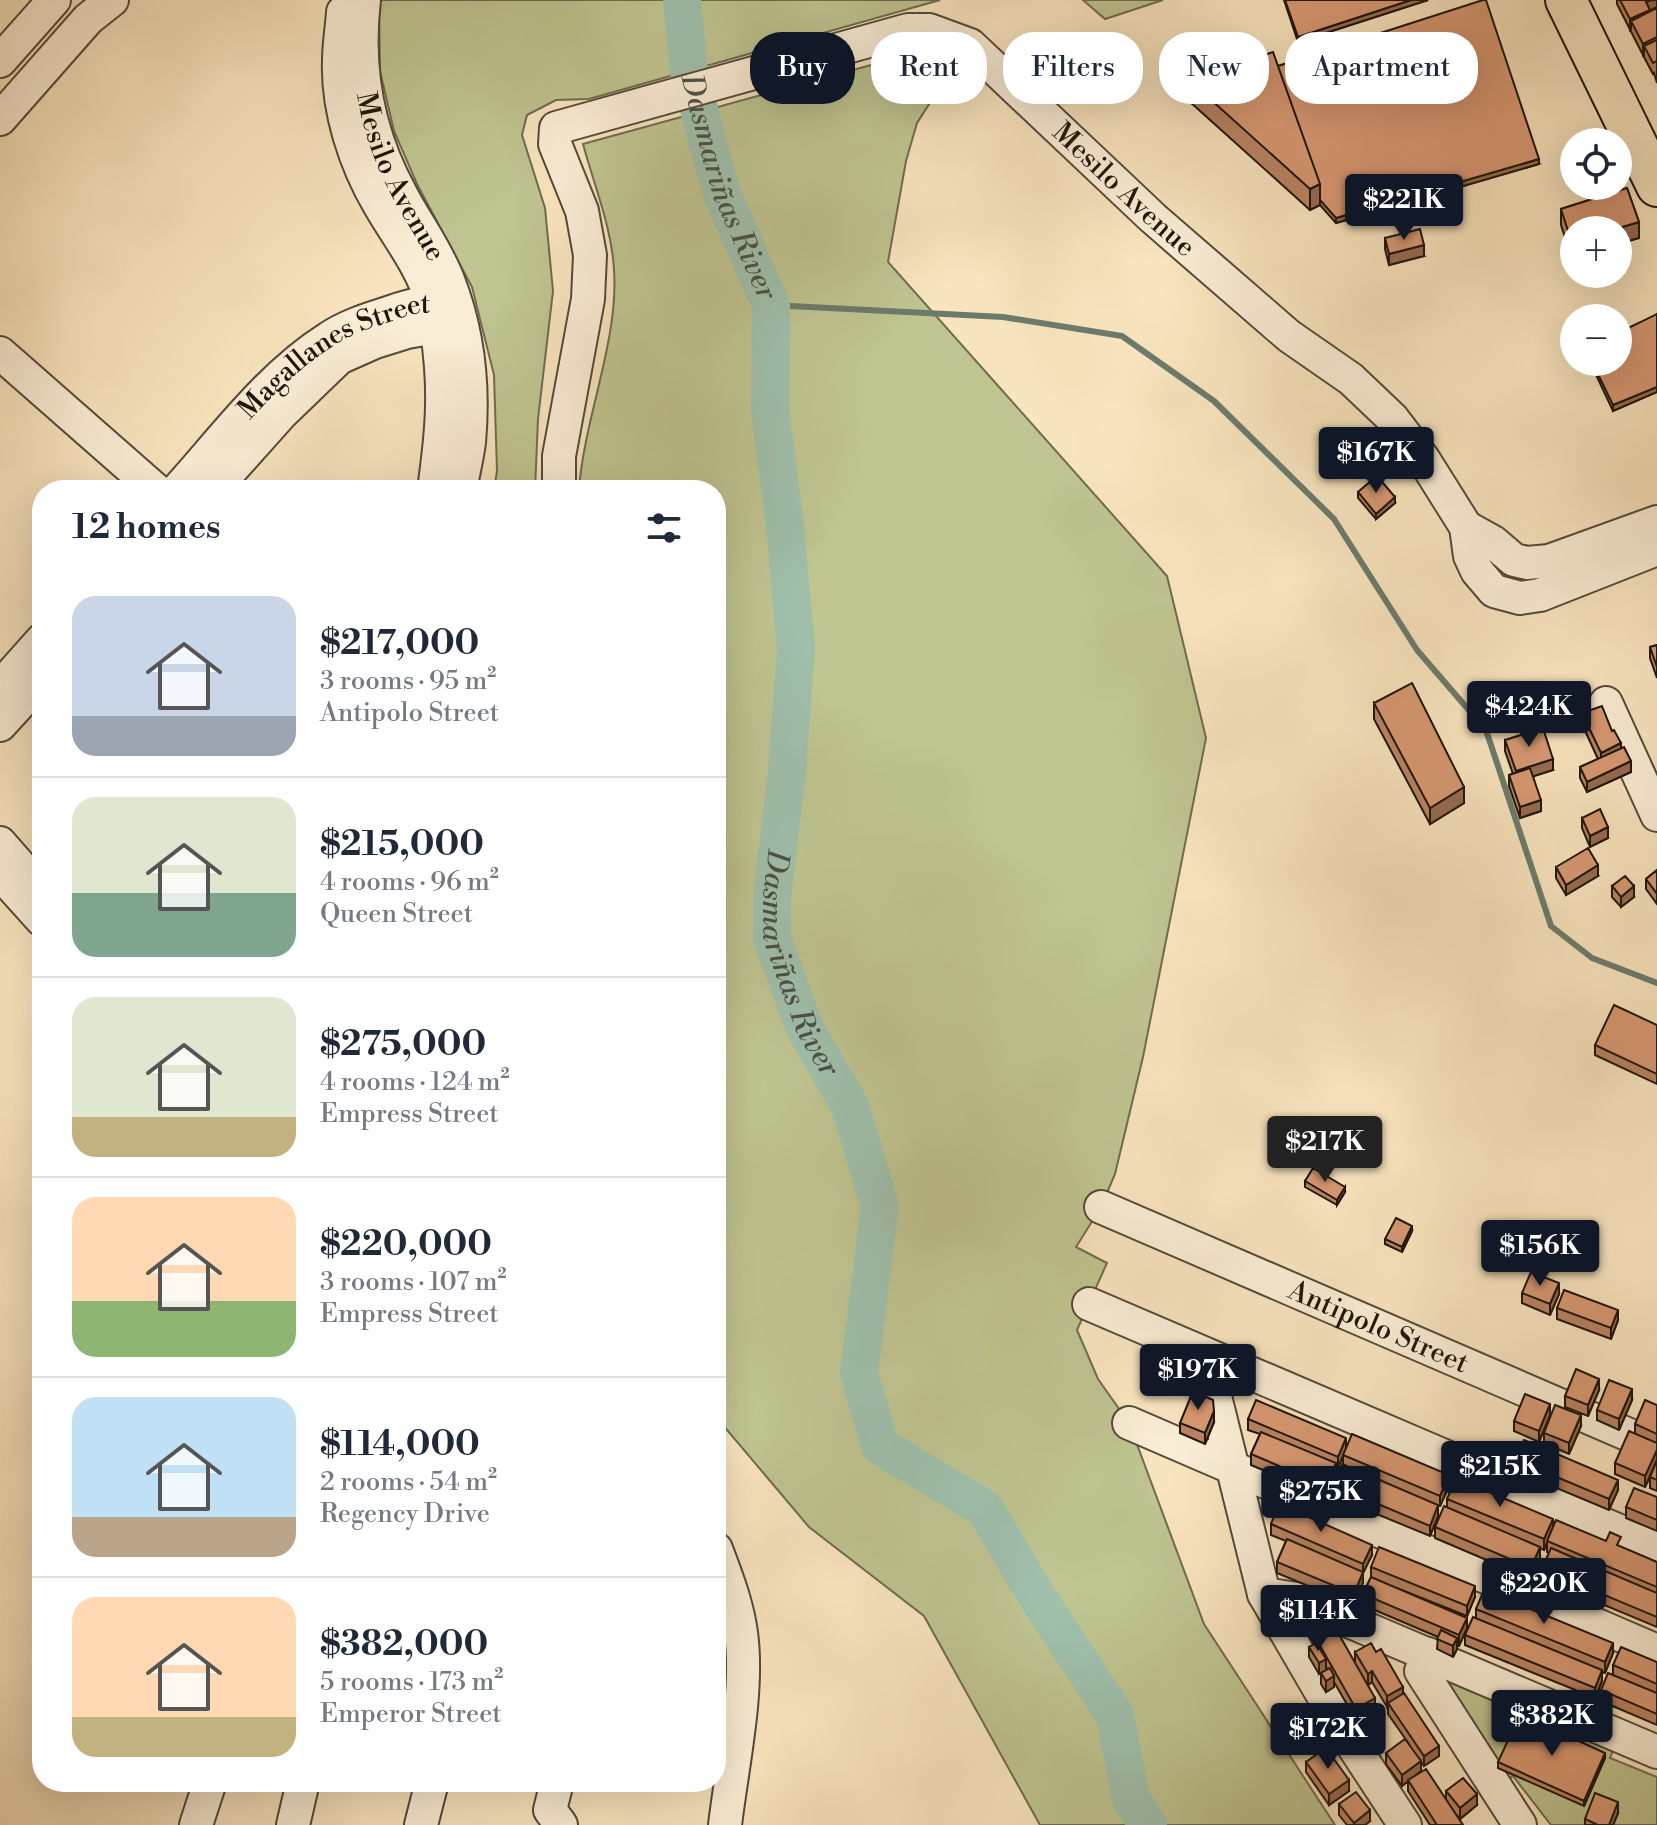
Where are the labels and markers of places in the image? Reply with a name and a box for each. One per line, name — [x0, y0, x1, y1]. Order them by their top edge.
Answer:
pin: $221K — [1348, 174, 1460, 242]
pin: $167K — [1320, 427, 1432, 495]
pin: $424K — [1473, 681, 1585, 749]
pin: $217K — [1269, 1116, 1381, 1184]
pin: $156K — [1484, 1220, 1596, 1288]
pin: $197K — [1142, 1344, 1254, 1412]
pin: $215K — [1444, 1441, 1556, 1509]
pin: $275K — [1265, 1466, 1377, 1534]
pin: $220K — [1488, 1558, 1600, 1626]
pin: $114K — [1262, 1585, 1374, 1653]
pin: $382K — [1496, 1690, 1608, 1758]
pin: $172K — [1272, 1703, 1384, 1771]

